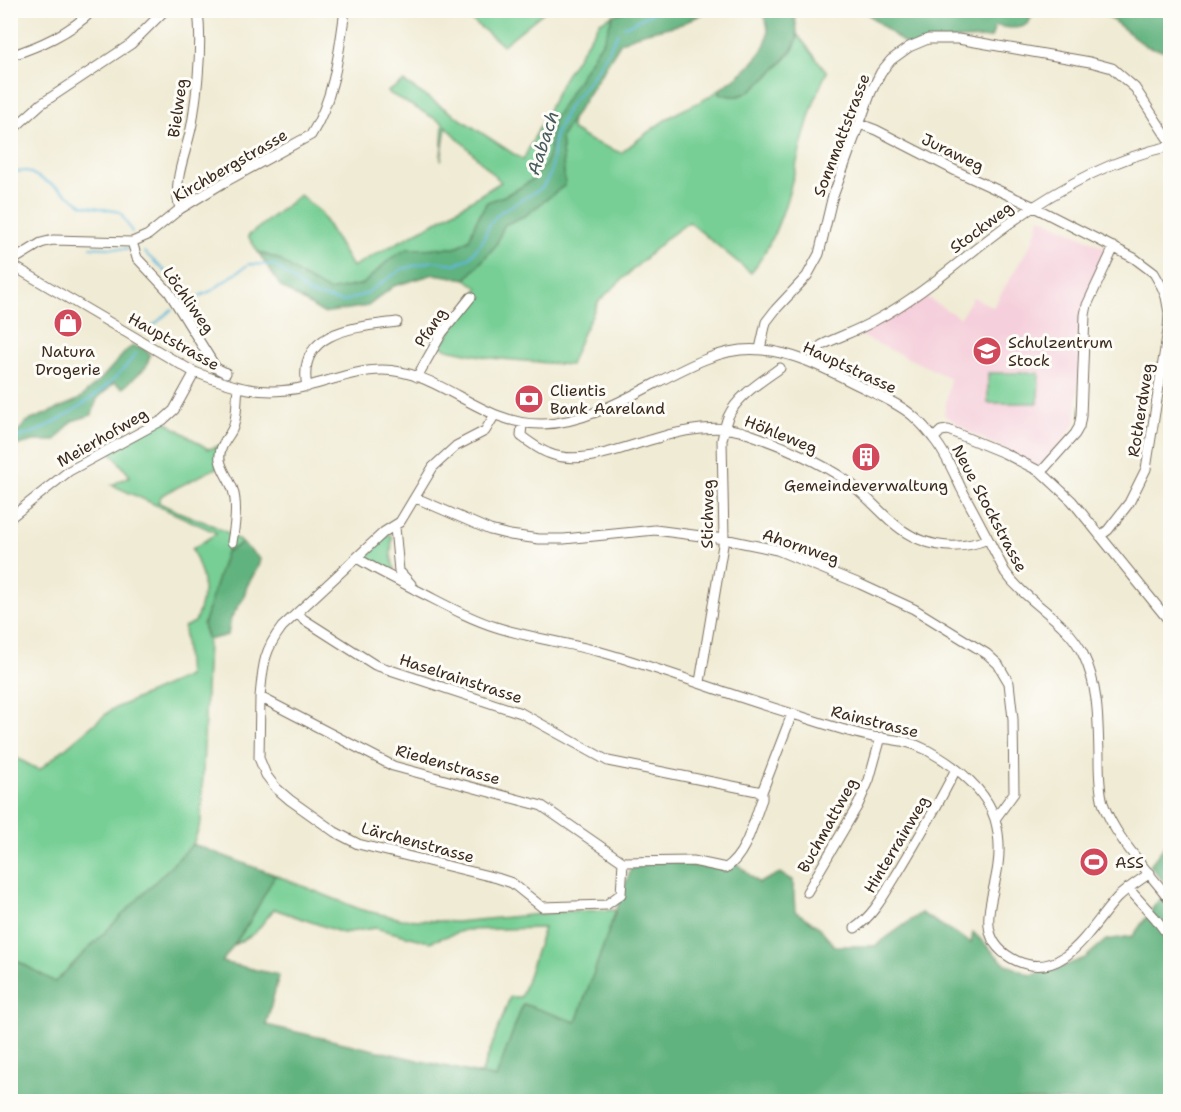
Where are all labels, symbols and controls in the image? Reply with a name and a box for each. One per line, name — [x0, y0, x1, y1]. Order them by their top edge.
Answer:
street label: Sonnmattstrasse — [808, 71, 875, 200]
street label: Bielweg — [163, 77, 192, 139]
water label: Aabach — [521, 108, 565, 178]
street label: Kirchbergstrasse — [169, 124, 291, 207]
street label: Juraweg — [918, 128, 988, 177]
street label: Stockweg — [945, 197, 1017, 258]
street label: Löchliweg — [158, 263, 219, 338]
street label: Pfang — [409, 303, 451, 351]
shop icon: Natura Drogerie — [52, 307, 84, 339]
street label: Hauptstrasse — [124, 308, 223, 375]
place label: Schulzentrum Stock — [1008, 332, 1113, 371]
school or university icon: Schulzentrum Stock — [971, 335, 1003, 367]
street label: Hauptstrasse — [799, 336, 900, 398]
place label: Natura Drogerie — [35, 341, 101, 380]
street label: Rotherdweg — [1123, 361, 1158, 459]
place label: Clientis Bank Aareland — [550, 380, 665, 419]
bank icon: Clientis Bank Aareland — [513, 383, 545, 415]
street label: Meierhofweg — [53, 403, 152, 472]
street label: Höhleweg — [741, 410, 821, 459]
building icon: Gemeindeverwaltung — [850, 441, 882, 473]
street label: Neue Stockstrasse — [947, 441, 1032, 576]
place label: Gemeindeverwaltung — [784, 475, 948, 496]
street label: Stichweg — [696, 479, 719, 549]
street label: Ahornweg — [760, 524, 842, 569]
street label: Haselrainstrasse — [397, 649, 525, 708]
street label: Rainstrasse — [829, 700, 921, 743]
street label: Riedenstrasse — [393, 740, 503, 789]
street label: Buchmattweg — [793, 774, 862, 877]
street label: Hinterrainweg — [859, 791, 934, 897]
street label: Lärchenstrasse — [359, 817, 477, 868]
sports icon: ASS — [1078, 846, 1110, 878]
place label: ASS — [1115, 852, 1144, 873]

